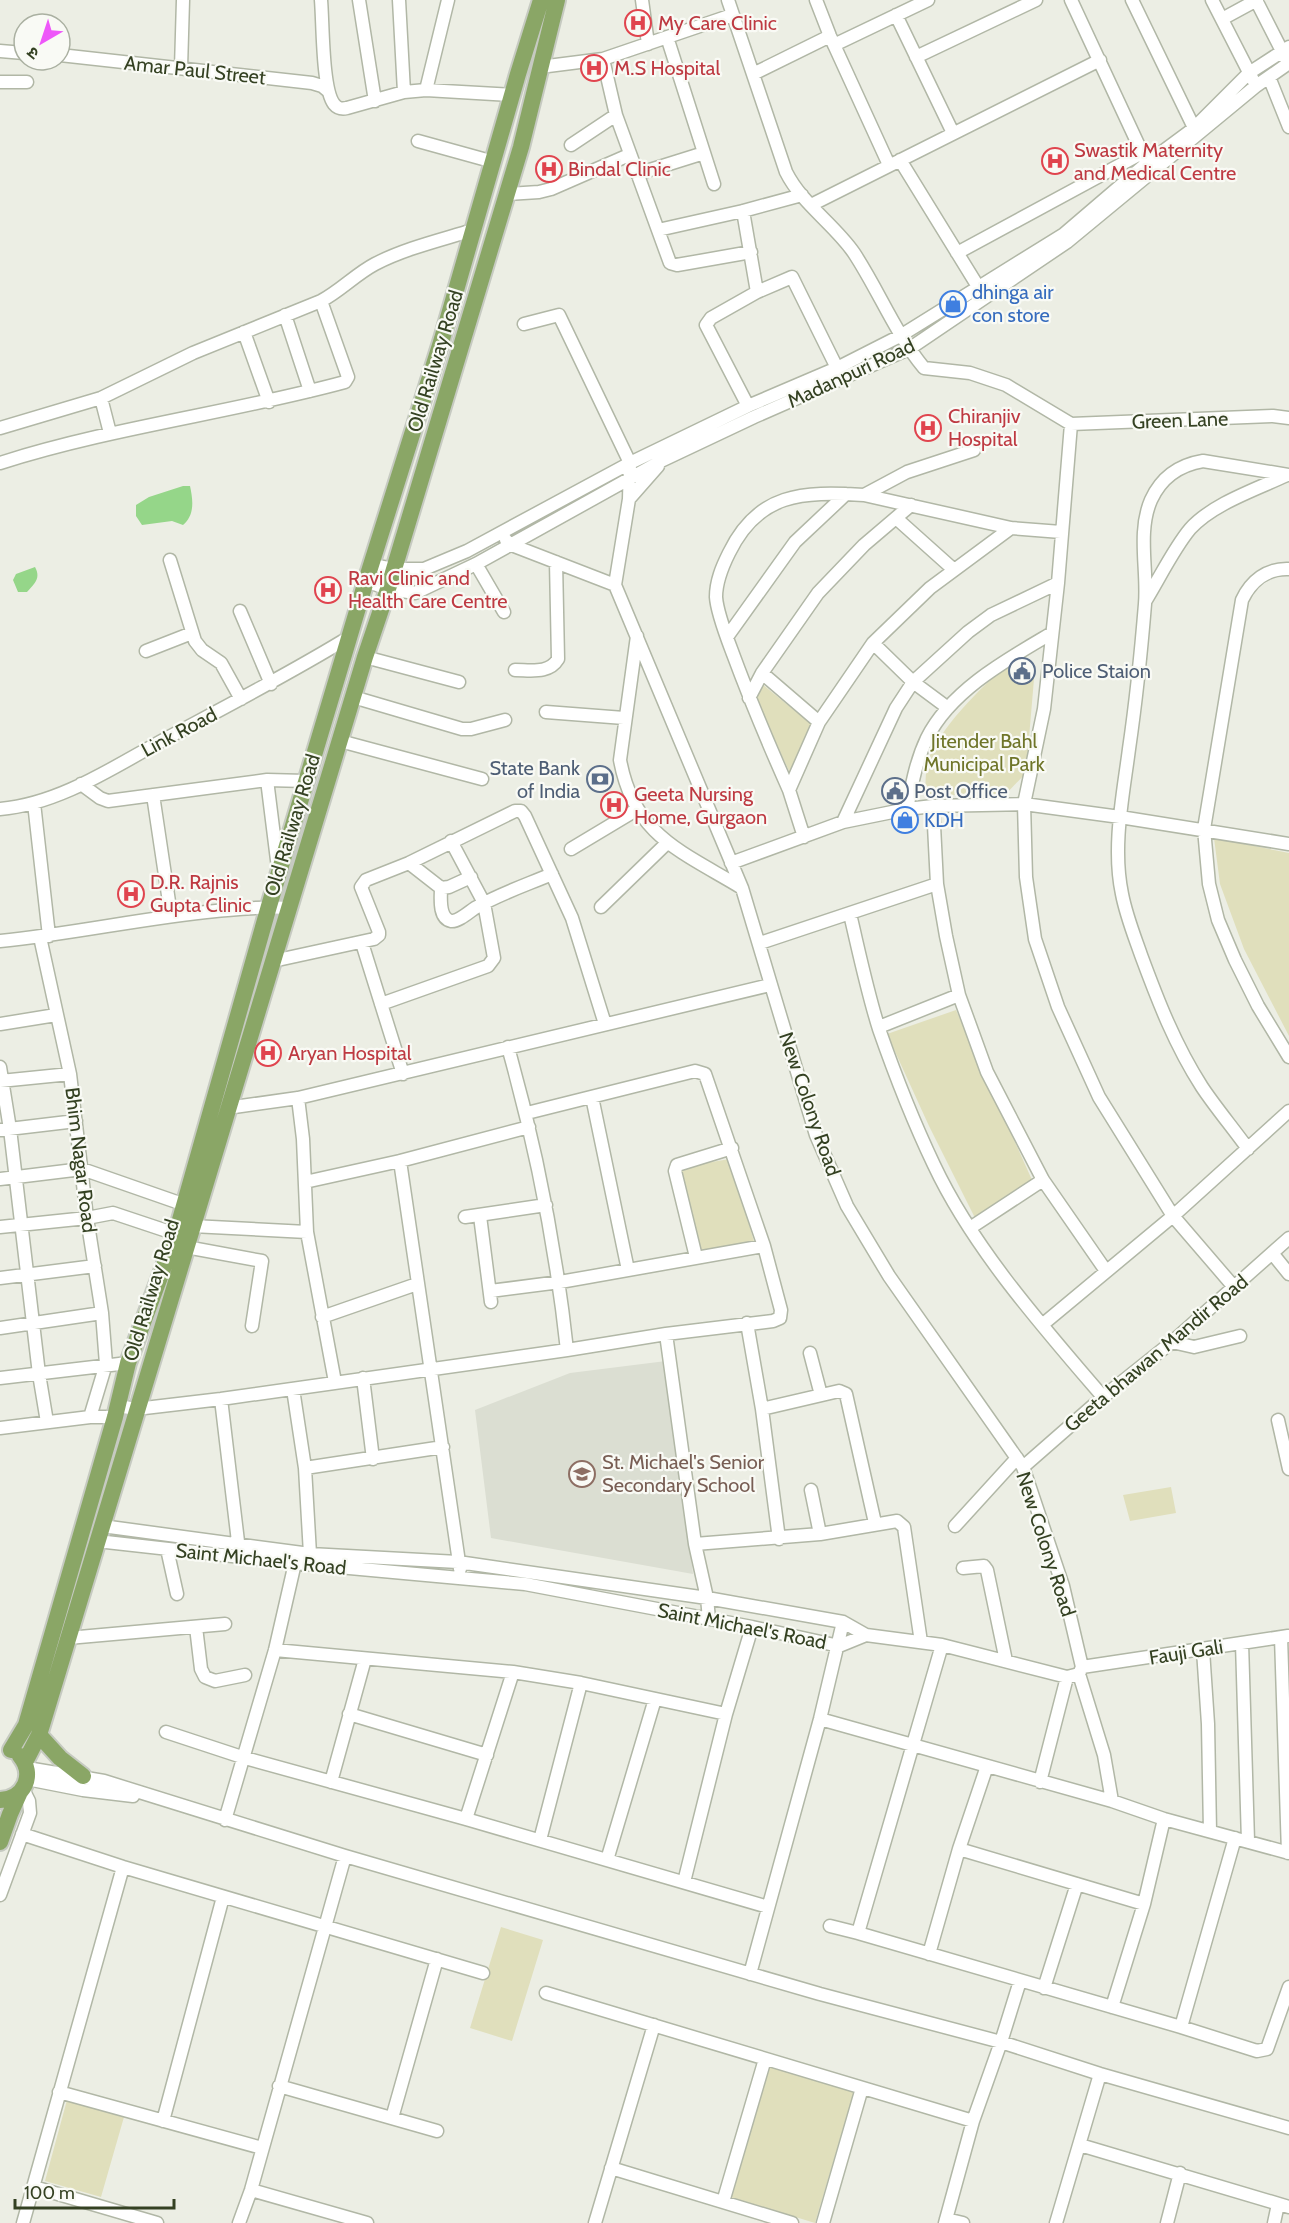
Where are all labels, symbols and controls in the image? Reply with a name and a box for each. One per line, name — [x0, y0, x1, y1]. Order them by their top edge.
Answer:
hospital icon: My Care Clinic — [623, 8, 653, 38]
place label: My Care Clinic — [658, 11, 777, 35]
north arrow — [12, 12, 72, 72]
text: उ — [23, 43, 42, 64]
street label: Amar Paul Street — [123, 51, 267, 89]
hospital icon: M.S Hospital — [579, 53, 609, 83]
place label: M.S Hospital — [614, 56, 720, 80]
place label: Swastik Maternity and Medical Centre — [1074, 138, 1236, 185]
hospital icon: Swastik Maternity and Medical Centre — [1040, 146, 1070, 176]
hospital icon: Bindal Clinic — [534, 154, 564, 184]
place label: Bindal Clinic — [568, 157, 671, 181]
place label: dhinga air con store — [972, 280, 1054, 327]
street label: Old Railway Road — [402, 287, 468, 435]
shop icon: dhinga air con store — [938, 289, 968, 319]
street label: Madanpuri Road — [784, 333, 918, 413]
place label: Chiranjiv Hospital — [948, 404, 1021, 451]
street label: Green Lane — [1131, 406, 1229, 434]
hospital icon: Chiranjiv Hospital — [913, 413, 943, 443]
place label: Ravi Clinic and Health Care Centre — [348, 566, 507, 613]
hospital icon: Ravi Clinic and Health Care Centre — [313, 575, 343, 605]
public building icon: Police Staion — [1007, 656, 1037, 686]
place label: Police Staion — [1042, 659, 1151, 683]
street label: Link Road — [137, 702, 221, 762]
park label: Jitender Bahl Municipal Park — [923, 729, 1045, 776]
street label: Old Railway Road — [259, 751, 325, 899]
place label: State Bank of India — [489, 756, 580, 803]
bank icon: State Bank of India — [585, 764, 615, 794]
public building icon: Post Office — [880, 776, 910, 806]
place label: Post Office — [914, 779, 1008, 803]
place label: Geeta Nursing Home, Gurgaon — [634, 782, 767, 829]
hospital icon: Geeta Nursing Home, Gurgaon — [599, 790, 629, 820]
shop icon: KDH — [890, 805, 920, 835]
place label: KDH — [924, 808, 964, 832]
place label: D.R. Rajnis Gupta Clinic — [150, 870, 251, 917]
hospital icon: D.R. Rajnis Gupta Clinic — [116, 879, 146, 909]
street label: New Colony Road — [774, 1029, 846, 1179]
hospital icon: Aryan Hospital — [253, 1038, 283, 1068]
place label: Aryan Hospital — [288, 1041, 412, 1065]
street label: Bhim Nagar Road — [60, 1086, 102, 1234]
street label: Old Railway Road — [118, 1216, 184, 1364]
street label: Geeta bhawan Mandir Road — [1059, 1269, 1253, 1437]
place label: St. Michael's Senior Secondary School — [602, 1450, 765, 1497]
school or university icon: St. Michael's Senior Secondary School — [567, 1459, 597, 1489]
street label: New Colony Road — [1011, 1469, 1081, 1619]
street label: Saint Michael's Road — [174, 1538, 348, 1580]
street label: Saint Michael's Road — [655, 1598, 829, 1654]
street label: Fauji Gali — [1147, 1634, 1225, 1670]
scale bar — [15, 2172, 174, 2210]
text: 100 m — [24, 2182, 75, 2204]

